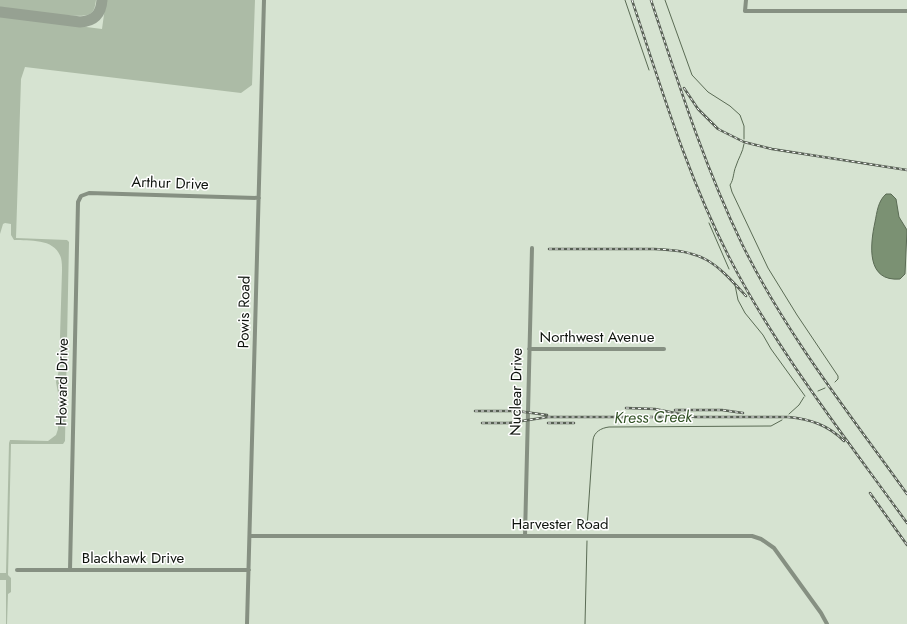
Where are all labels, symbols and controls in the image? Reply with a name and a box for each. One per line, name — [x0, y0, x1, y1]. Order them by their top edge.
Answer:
street label: Arthur Drive — [131, 171, 209, 195]
street label: Powis Road — [232, 275, 256, 349]
street label: Northwest Avenue — [540, 326, 655, 348]
street label: Howard Drive — [50, 338, 74, 426]
street label: Nuclear Drive — [504, 348, 528, 436]
water label: Kress Creek — [614, 405, 693, 429]
street label: Harvester Road — [511, 513, 609, 535]
street label: Blackhawk Drive — [82, 547, 185, 569]

